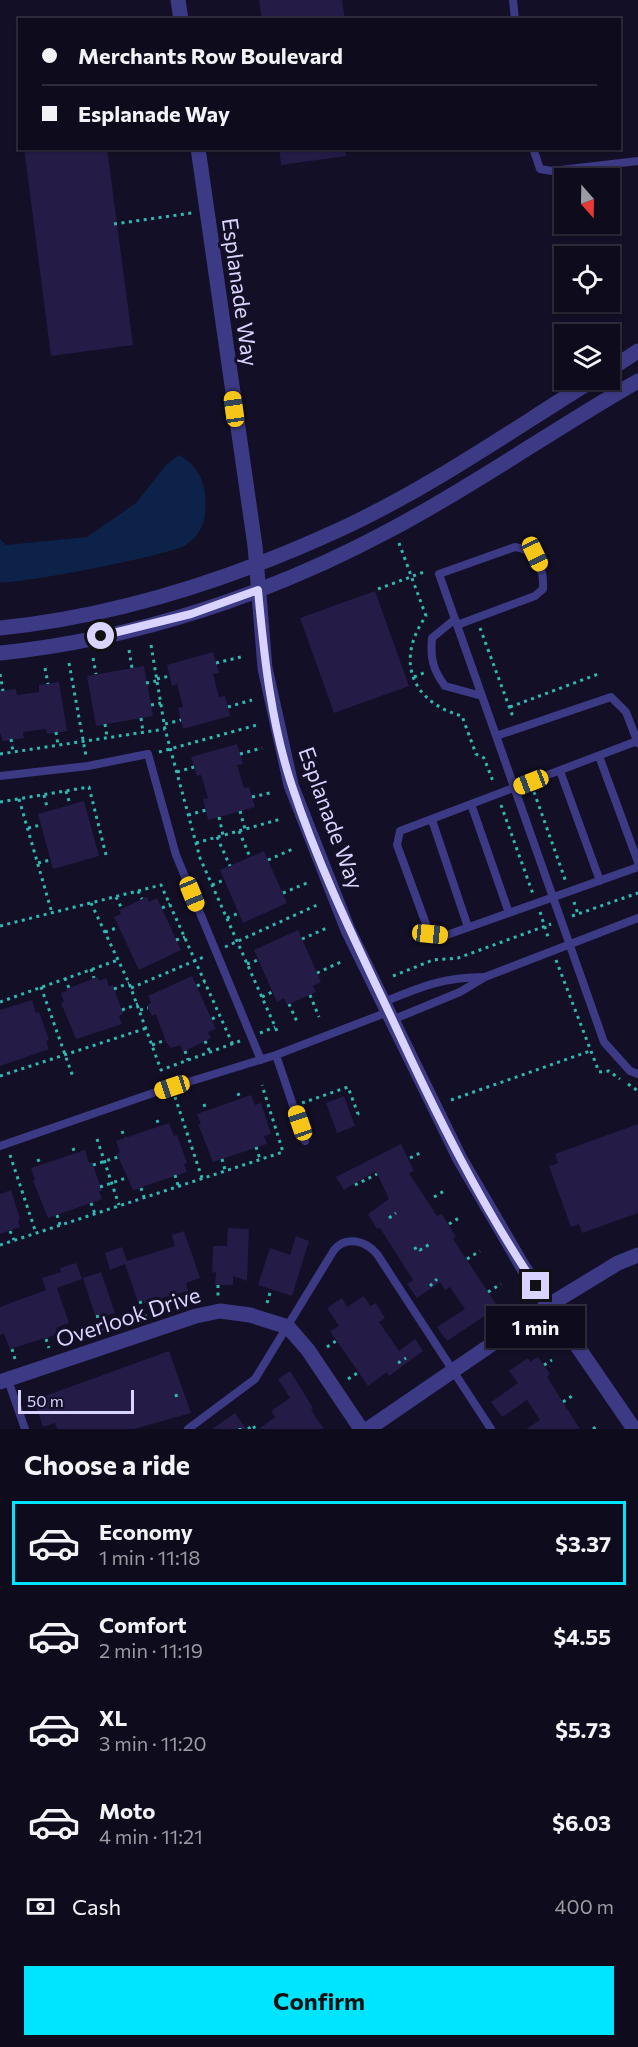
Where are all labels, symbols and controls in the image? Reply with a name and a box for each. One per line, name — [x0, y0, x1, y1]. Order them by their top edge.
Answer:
text: Merchants Row Boulevard — [78, 42, 343, 69]
text: Esplanade Way — [78, 100, 230, 127]
north arrow — [554, 168, 620, 234]
map controls — [554, 168, 620, 390]
street label: Esplanade Way — [217, 216, 264, 368]
button: locate — [554, 246, 620, 312]
button: layers — [554, 324, 620, 390]
car — [223, 390, 245, 428]
car — [519, 534, 551, 574]
route start — [87, 622, 114, 649]
street label: Esplanade Way — [293, 743, 370, 893]
car — [511, 767, 551, 797]
car — [177, 874, 207, 914]
car — [411, 923, 449, 945]
car — [152, 1073, 192, 1101]
car — [286, 1103, 314, 1143]
route end — [522, 1272, 549, 1299]
street label: Overlook Drive — [52, 1280, 204, 1353]
callout: 1 min — [486, 1307, 586, 1349]
text: 1 min — [512, 1315, 559, 1339]
scale bar — [18, 1387, 134, 1414]
text: 50 m — [27, 1391, 64, 1410]
text: Choose a ride — [24, 1448, 190, 1481]
icon: car — [27, 1516, 81, 1570]
text: Economy — [99, 1518, 193, 1545]
text: $3.37 — [555, 1530, 611, 1557]
text: 1 min · 11:18 — [99, 1545, 200, 1569]
icon: car — [27, 1609, 81, 1663]
text: Comfort — [99, 1611, 187, 1638]
text: $4.55 — [553, 1623, 611, 1650]
text: 2 min · 11:19 — [99, 1638, 203, 1662]
icon: car — [27, 1702, 81, 1756]
text: XL — [99, 1704, 127, 1731]
text: $5.73 — [555, 1716, 611, 1743]
text: 3 min · 11:20 — [99, 1731, 207, 1755]
icon: car — [27, 1795, 81, 1849]
text: Moto — [99, 1797, 155, 1824]
text: $6.03 — [552, 1809, 611, 1836]
text: 4 min · 11:21 — [99, 1824, 203, 1848]
icon: cash — [24, 1890, 57, 1923]
text: Cash — [72, 1893, 121, 1920]
text: 400 m — [555, 1894, 614, 1918]
button: Confirm — [24, 1966, 614, 2035]

